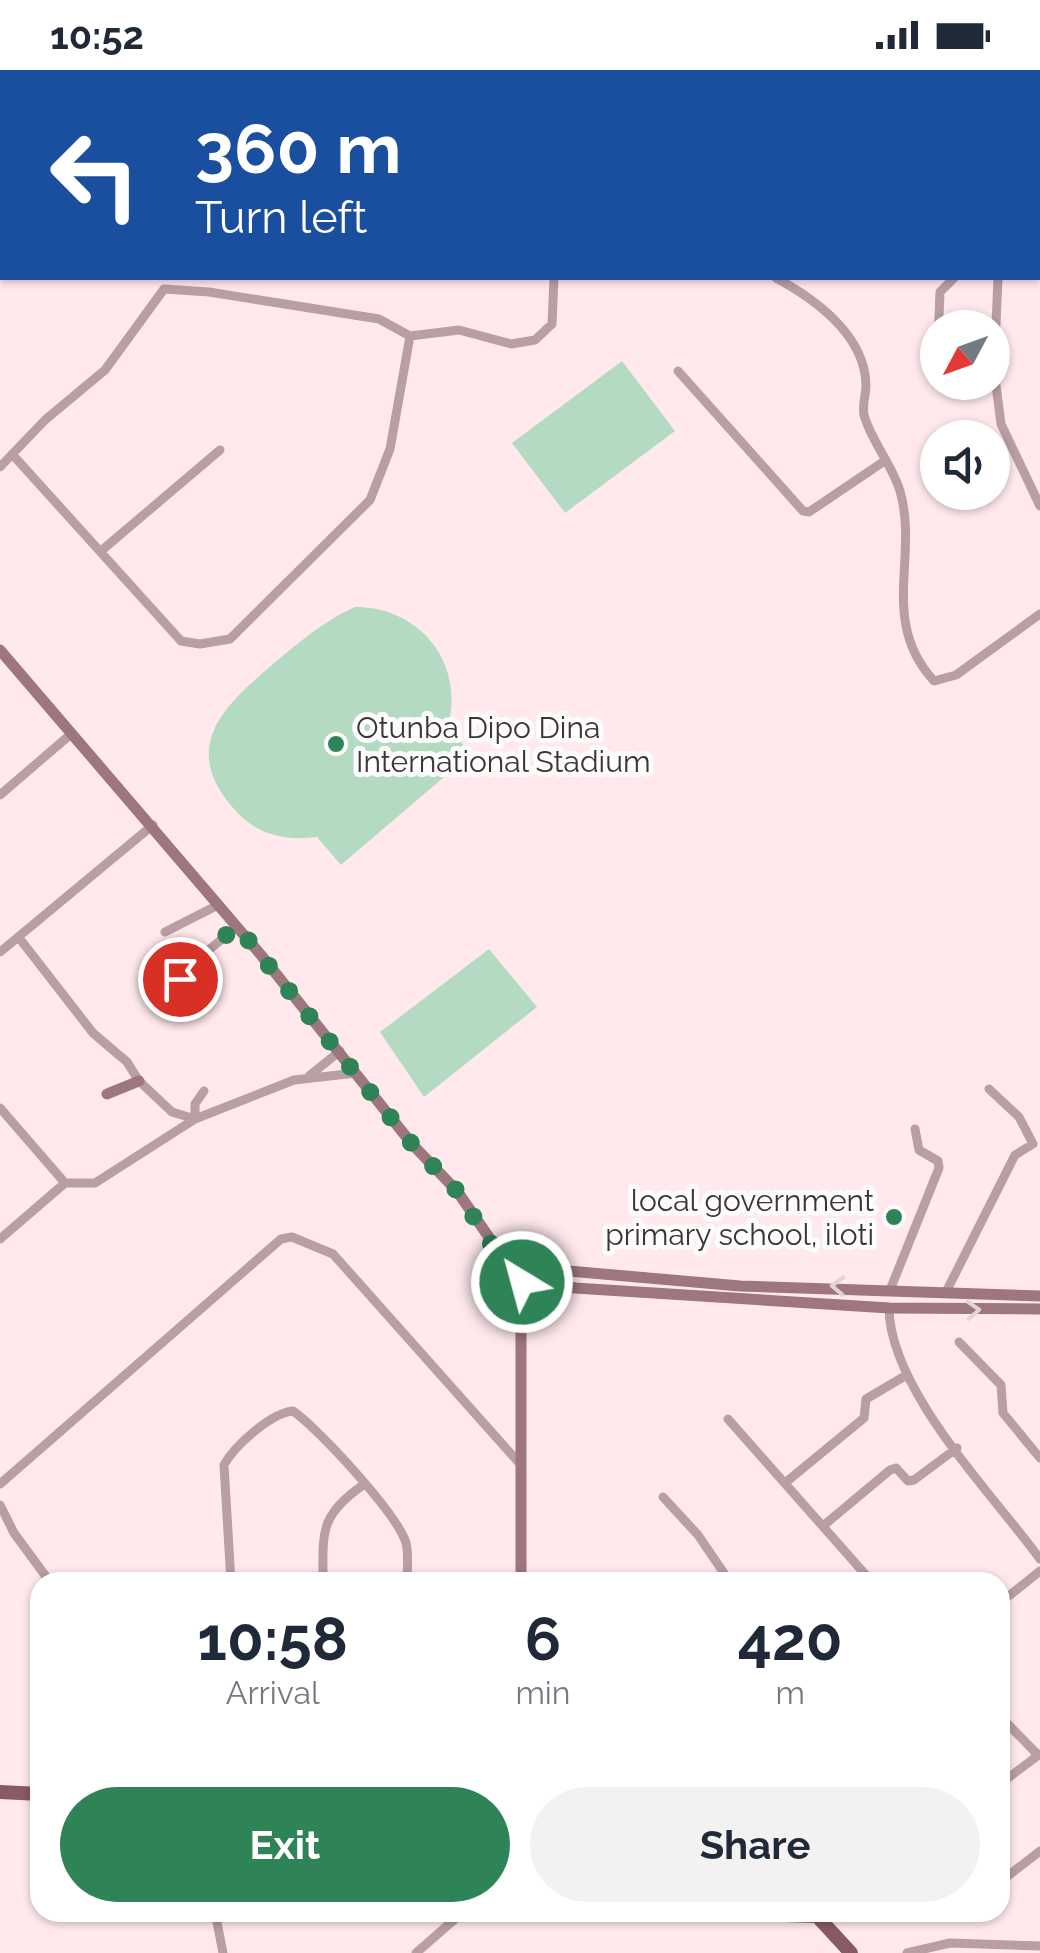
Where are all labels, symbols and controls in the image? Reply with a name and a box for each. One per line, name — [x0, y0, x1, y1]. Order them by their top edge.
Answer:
text: 10:52 — [50, 13, 144, 58]
text: 360 m — [195, 107, 402, 189]
icon: left — [30, 110, 160, 240]
text: Turn left — [195, 191, 367, 244]
north arrow — [920, 310, 1010, 400]
map controls — [920, 310, 1010, 510]
button: sound — [920, 420, 1010, 510]
place label: Otunba Dipo Dina International Stadium — [356, 710, 651, 779]
marker: Otunba Dipo Dina International Stadium — [325, 733, 347, 755]
pin — [138, 937, 223, 1022]
icon: arrive — [153, 952, 208, 1007]
place label: local government primary school, iloti — [605, 1183, 874, 1252]
marker: local government primary school, iloti — [883, 1206, 905, 1228]
position arrow — [470, 1230, 574, 1334]
one-way arrow — [829, 1276, 845, 1297]
one-way arrow — [966, 1300, 982, 1321]
text: 10:58 — [197, 1604, 348, 1674]
text: 6 — [525, 1604, 561, 1674]
text: 420 — [738, 1604, 843, 1674]
text: Arrival — [226, 1674, 320, 1711]
text: min — [515, 1674, 570, 1711]
text: m — [775, 1674, 805, 1711]
button: Exit — [60, 1787, 510, 1902]
button: Share — [530, 1787, 980, 1902]

